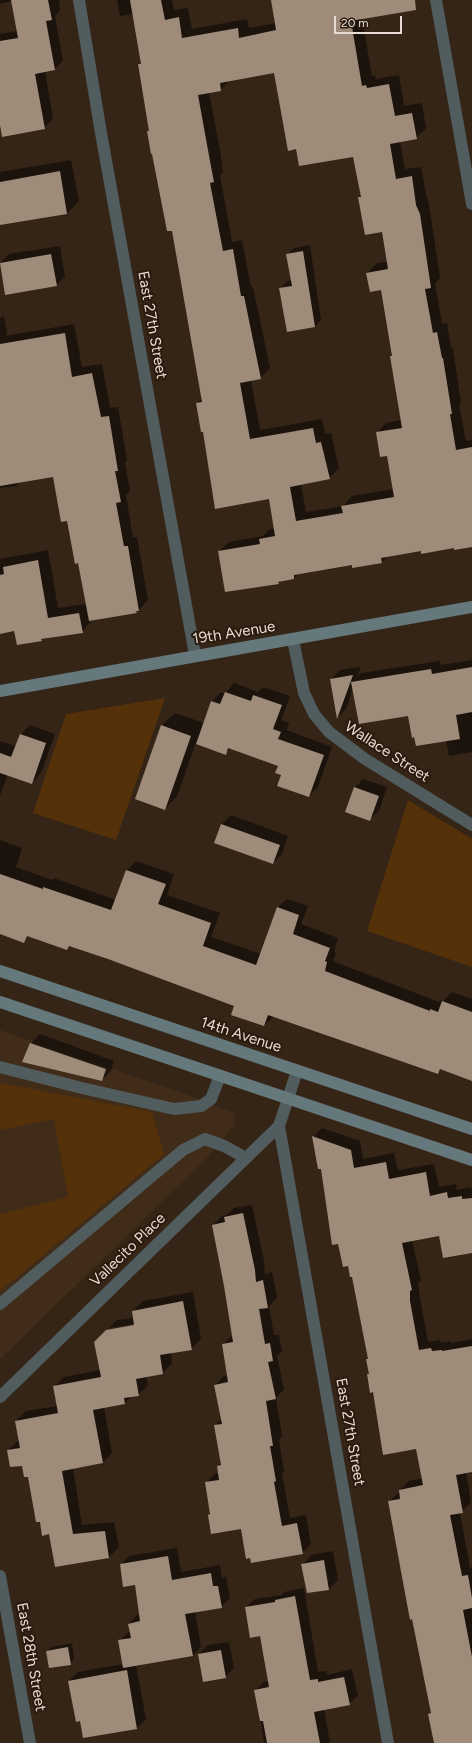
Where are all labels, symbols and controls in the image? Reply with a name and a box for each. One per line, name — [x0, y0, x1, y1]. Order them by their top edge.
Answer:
scale bar — [336, 8, 404, 34]
text: 20 m — [341, 16, 369, 30]
street label: East 27th Street — [134, 270, 170, 380]
street label: 19th Avenue — [192, 618, 276, 648]
street label: Wallace Street — [341, 718, 433, 786]
street label: 14th Avenue — [198, 1013, 284, 1057]
street label: Vallecito Place — [87, 1210, 169, 1290]
street label: East 27th Street — [332, 1377, 368, 1487]
street label: East 28th Street — [13, 1601, 49, 1713]

